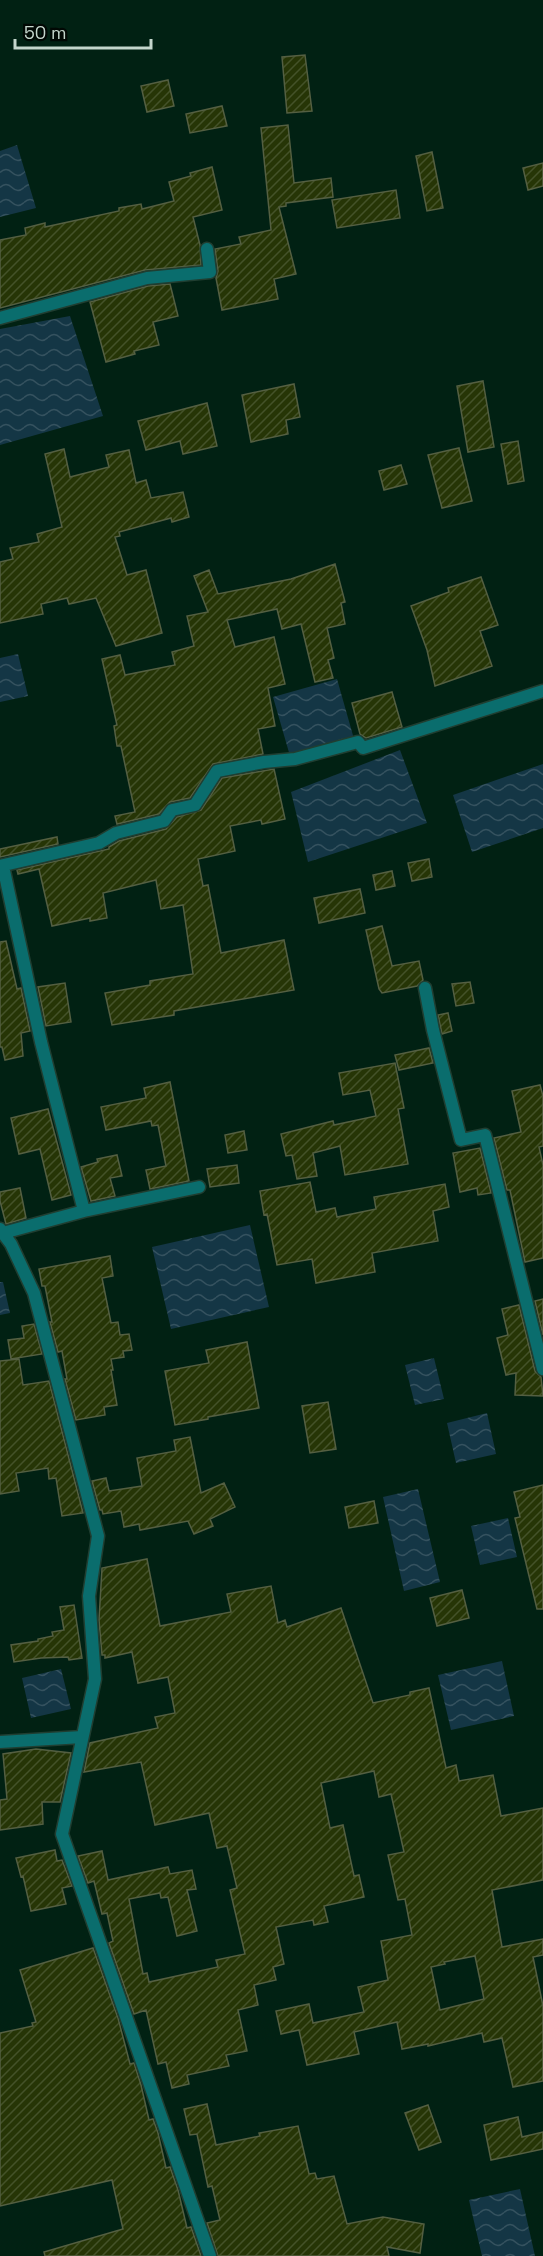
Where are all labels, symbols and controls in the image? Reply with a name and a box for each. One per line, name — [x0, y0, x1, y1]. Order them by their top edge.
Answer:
scale bar — [15, 12, 152, 50]
text: 50 m — [24, 21, 66, 44]

